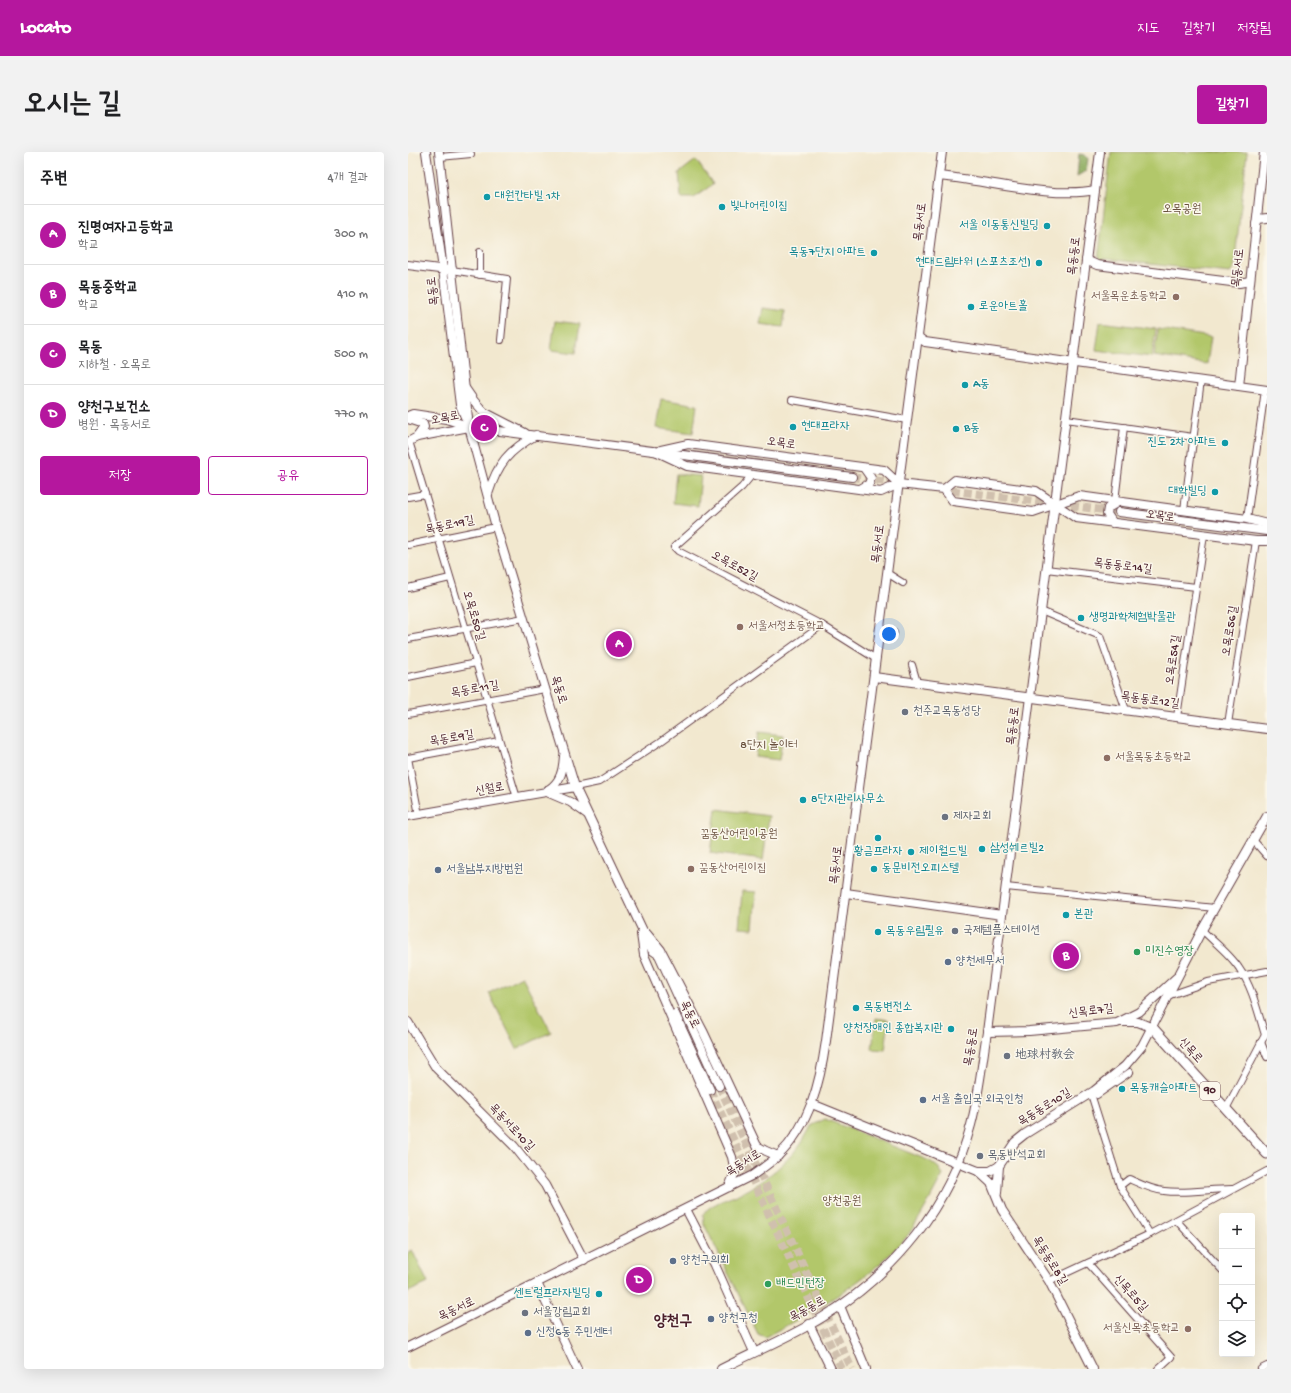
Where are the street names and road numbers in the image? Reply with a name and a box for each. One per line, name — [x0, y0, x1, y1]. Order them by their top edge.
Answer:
street label: 목동서로 — [912, 202, 930, 242]
street label: 목동동로 — [1066, 236, 1084, 276]
street label: 목동서로 — [1230, 248, 1248, 288]
street label: 목동로 — [425, 276, 443, 306]
street label: 오목로 — [429, 409, 461, 429]
street label: 오목로 — [766, 435, 796, 453]
street label: 오목로 — [1145, 508, 1175, 526]
street label: 목동로19길 — [424, 514, 476, 538]
street label: 목동서로 — [870, 524, 888, 564]
street label: 오목로52길 — [708, 549, 760, 585]
street label: 목동동로14길 — [1093, 556, 1153, 578]
street label: 오목로50길 — [459, 589, 487, 643]
street label: 오목로56길 — [1220, 604, 1242, 657]
street label: 오목로54길 — [1164, 634, 1185, 686]
street label: 목동로 — [547, 674, 569, 706]
street label: 목동로11길 — [450, 679, 500, 701]
street label: 목동동로12길 — [1120, 690, 1181, 712]
street label: 목동동로 — [1005, 706, 1023, 746]
street label: 목동로9길 — [429, 728, 476, 750]
street label: 신월로 — [475, 781, 505, 799]
street label: 목동서로 — [828, 845, 846, 885]
street label: 목동로 — [676, 999, 702, 1031]
street label: 신목로7길 — [1068, 1002, 1114, 1022]
street label: 목동동로 — [962, 1027, 982, 1067]
street label: 신목로 — [1175, 1036, 1205, 1066]
road number: 90 — [1200, 1082, 1220, 1100]
street label: 목동동로10길 — [1016, 1086, 1074, 1130]
street label: 목동서로10길 — [485, 1101, 537, 1155]
street label: 목동서로 — [724, 1148, 764, 1180]
street label: 목동동로8길 — [1029, 1234, 1070, 1288]
street label: 신목로5길 — [1110, 1273, 1150, 1316]
street label: 목동서로 — [437, 1295, 477, 1325]
street label: 목동동로 — [788, 1295, 828, 1325]

